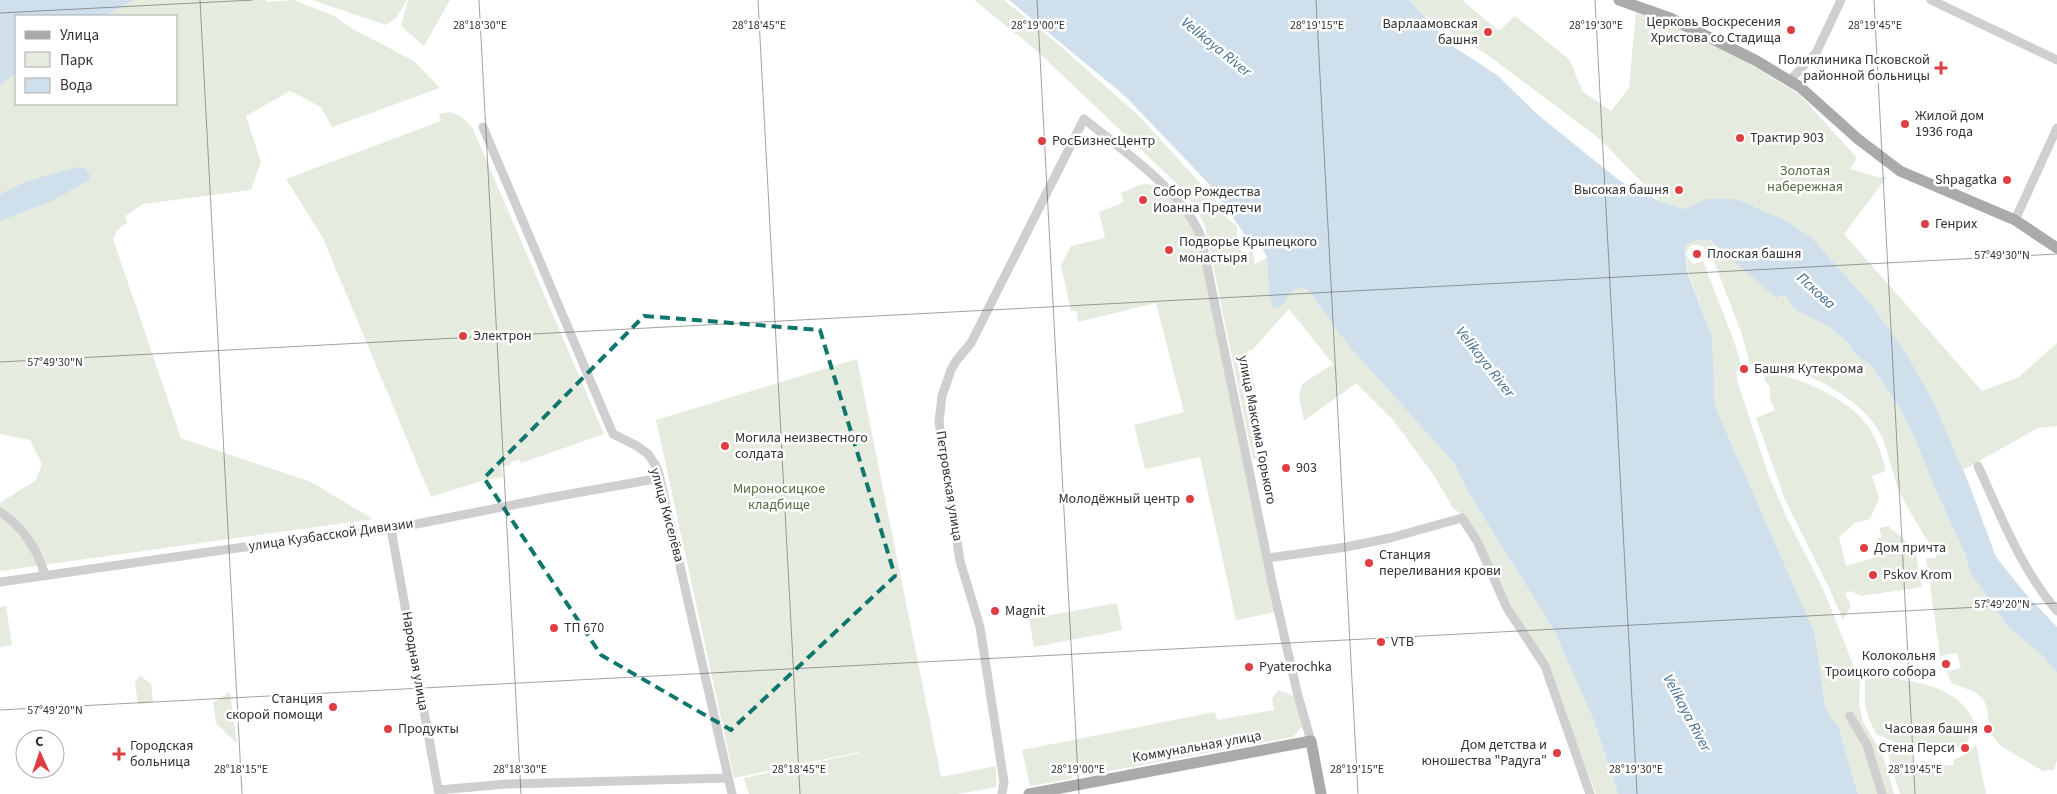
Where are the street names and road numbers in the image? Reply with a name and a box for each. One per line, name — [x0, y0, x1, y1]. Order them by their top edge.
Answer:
street label: улица Максима Горького — [1233, 354, 1281, 506]
street label: Петровская улица — [930, 429, 968, 543]
street label: улица Киселёва — [645, 466, 689, 564]
street label: улица Кузбасской Дивизии — [247, 514, 415, 556]
street label: Народная улица — [396, 610, 434, 712]
street label: Коммунальная улица — [1131, 726, 1263, 768]

